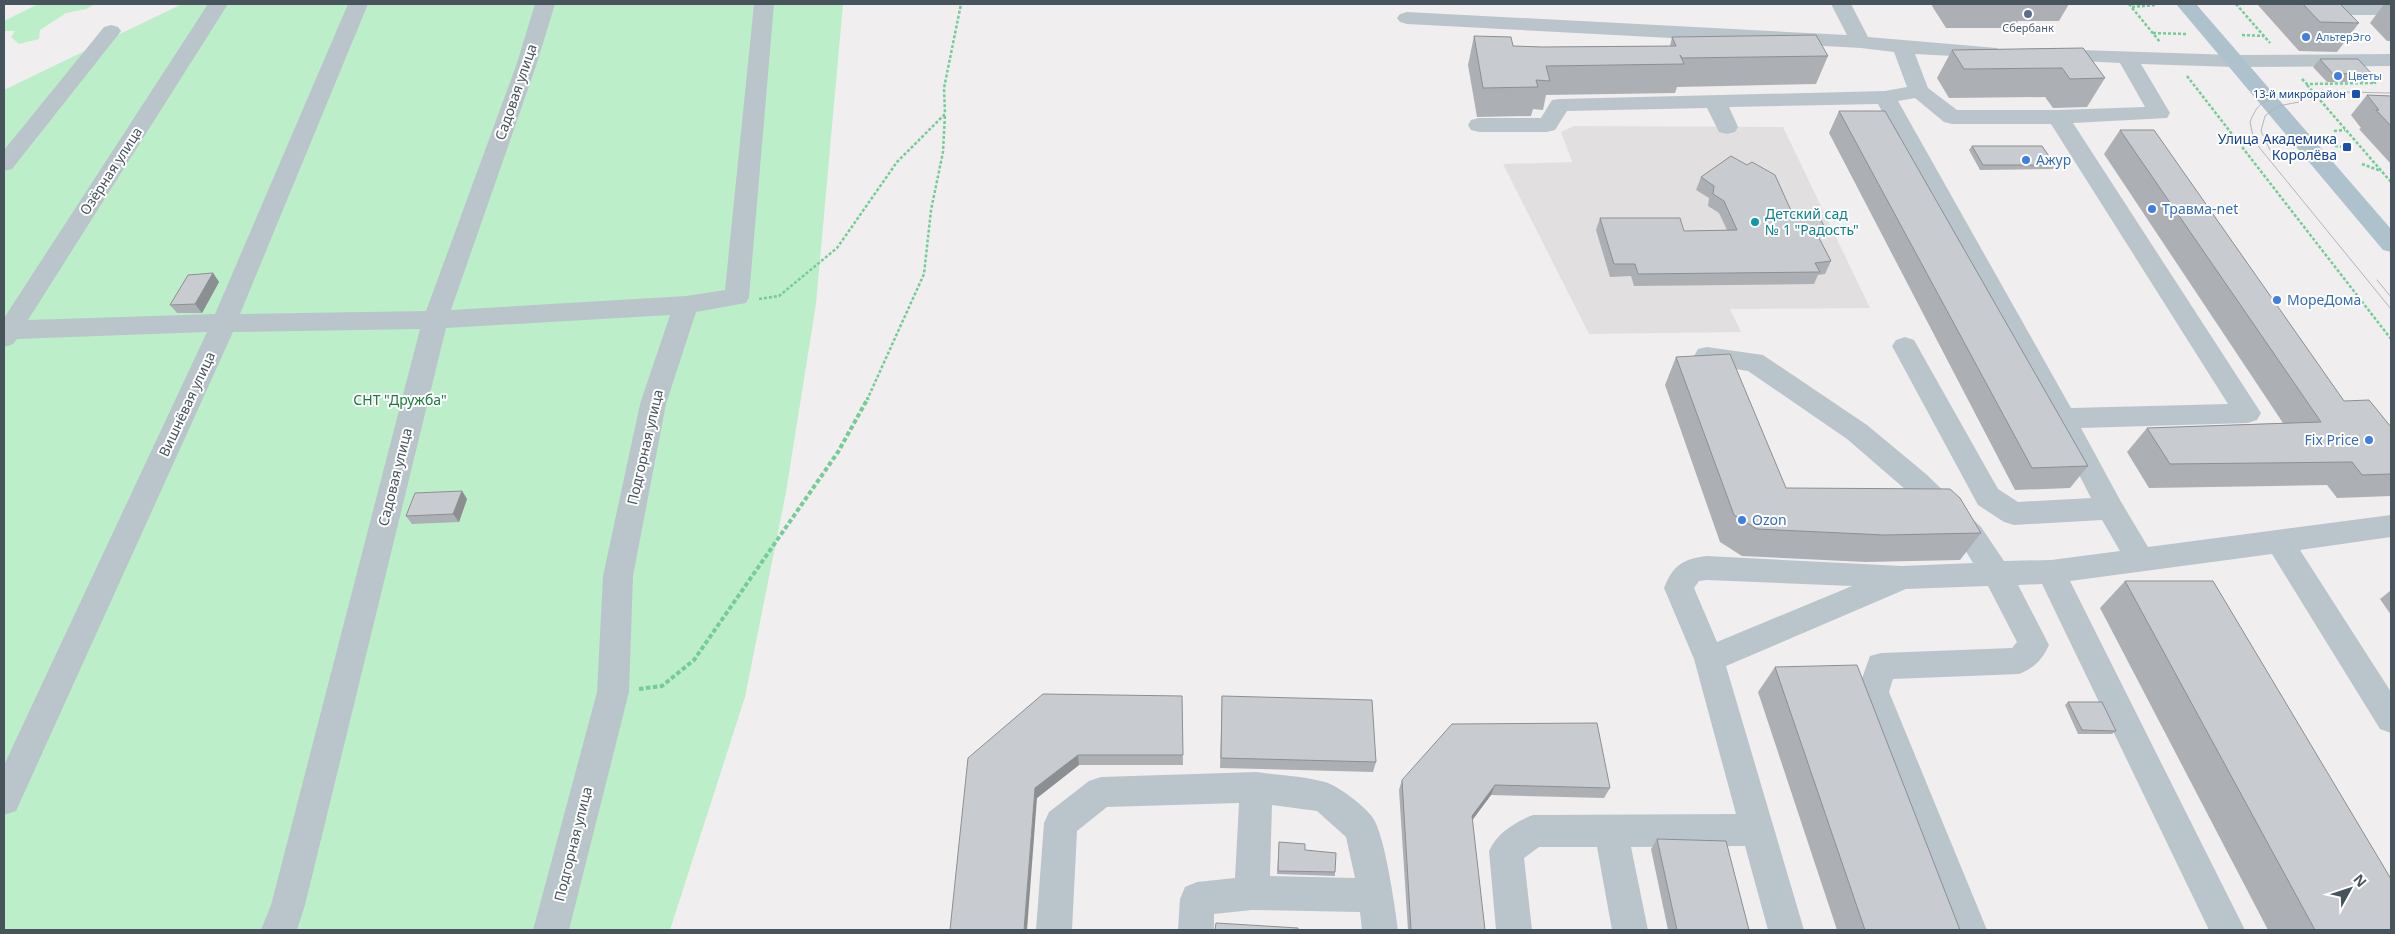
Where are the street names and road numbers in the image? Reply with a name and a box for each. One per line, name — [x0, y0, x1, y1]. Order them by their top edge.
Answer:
street label: Садовая улица — [490, 41, 541, 143]
street label: Озёрная улица — [75, 123, 146, 218]
street label: Вишнёвая улица — [154, 348, 219, 459]
street label: Подгорная улица — [622, 387, 667, 506]
street label: Садовая улица — [373, 426, 416, 528]
street label: Подгорная улица — [549, 785, 596, 903]

